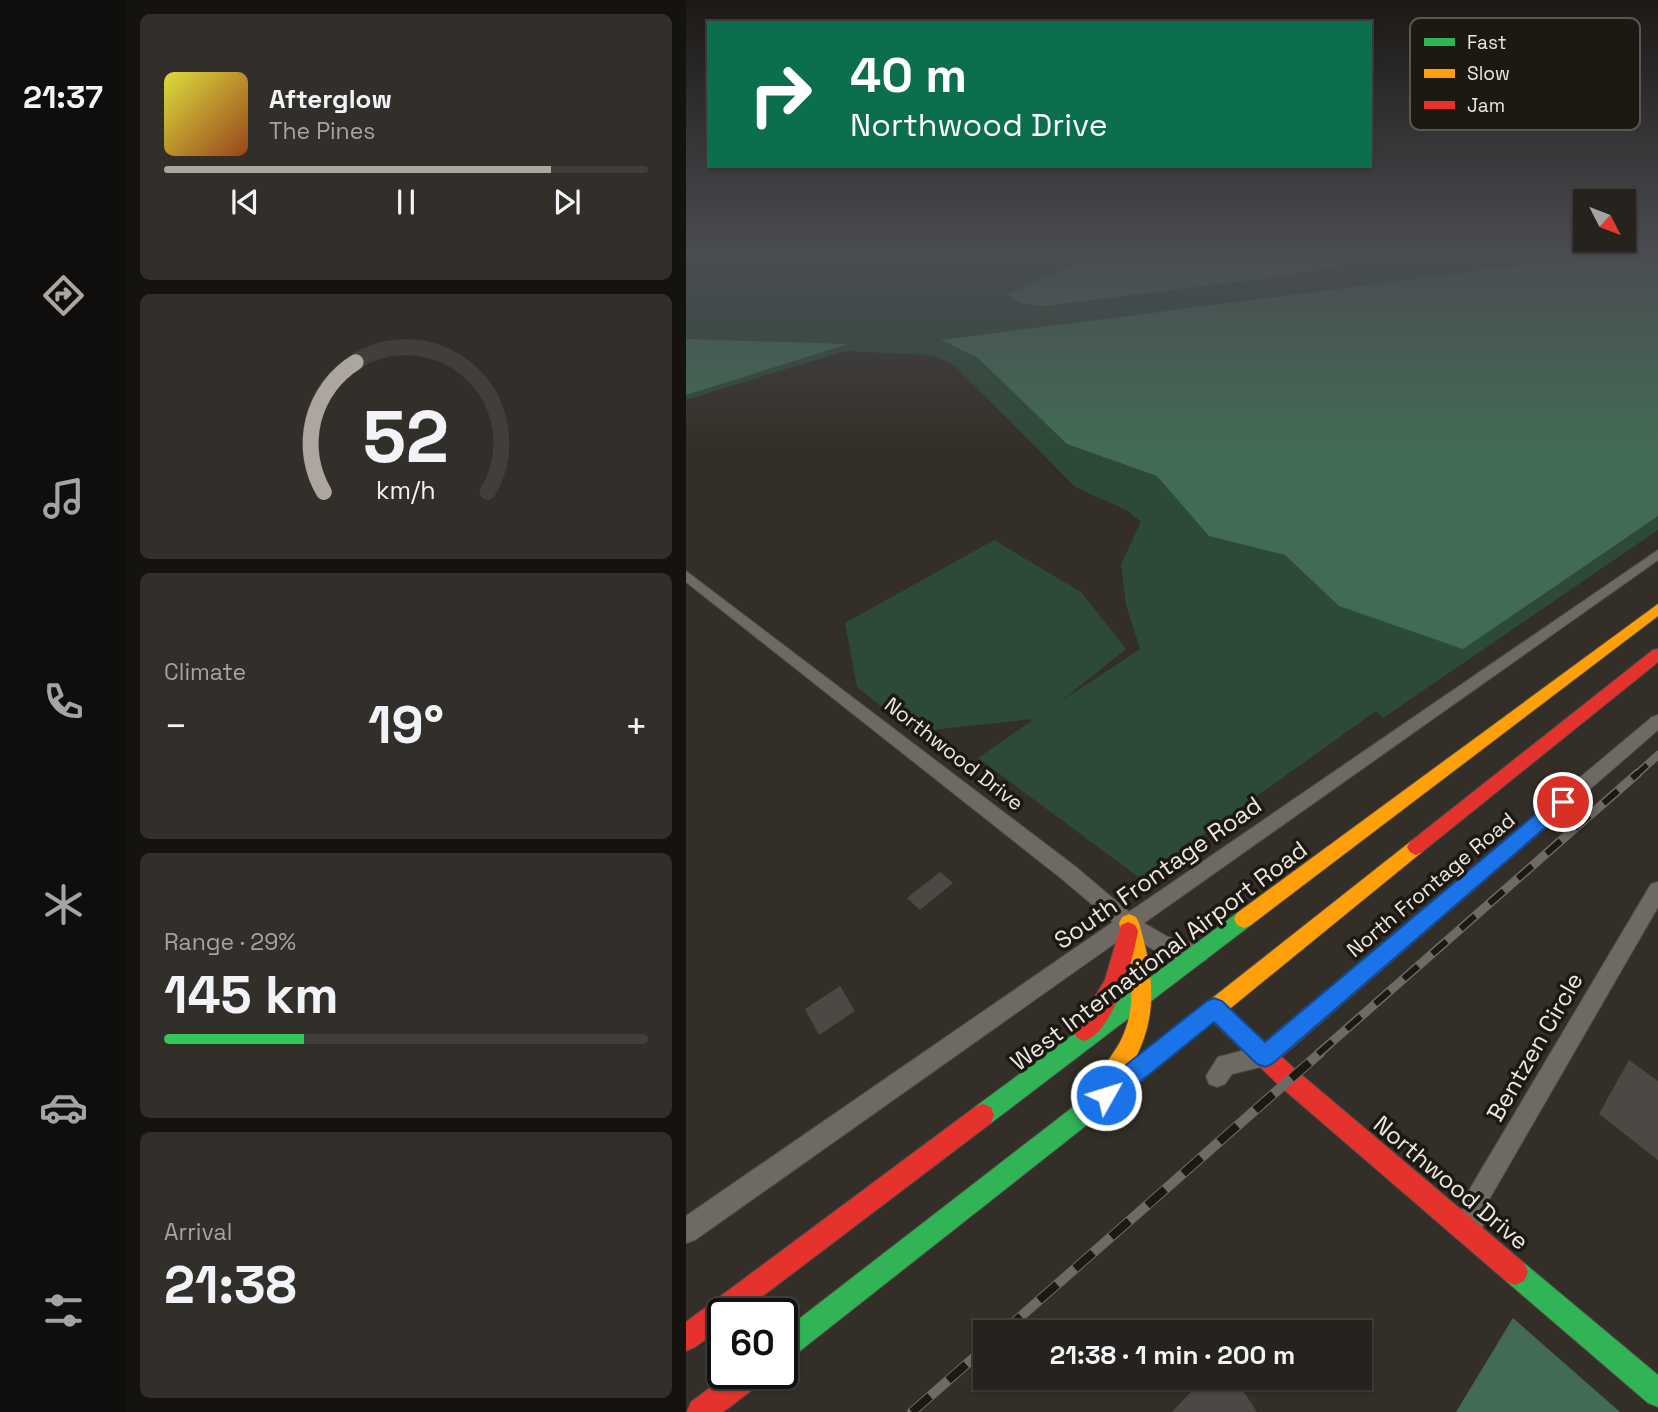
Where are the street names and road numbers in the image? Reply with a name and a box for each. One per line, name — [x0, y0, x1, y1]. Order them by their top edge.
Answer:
street label: Northwood Drive — [879, 691, 1029, 816]
street label: South Frontage Road — [1048, 789, 1267, 956]
street label: North Frontage Road — [1341, 806, 1520, 963]
street label: West International Airport Road — [1004, 834, 1313, 1077]
street label: Bentzen Circle — [1479, 967, 1590, 1127]
street label: Northwood Drive — [1367, 1109, 1535, 1257]

